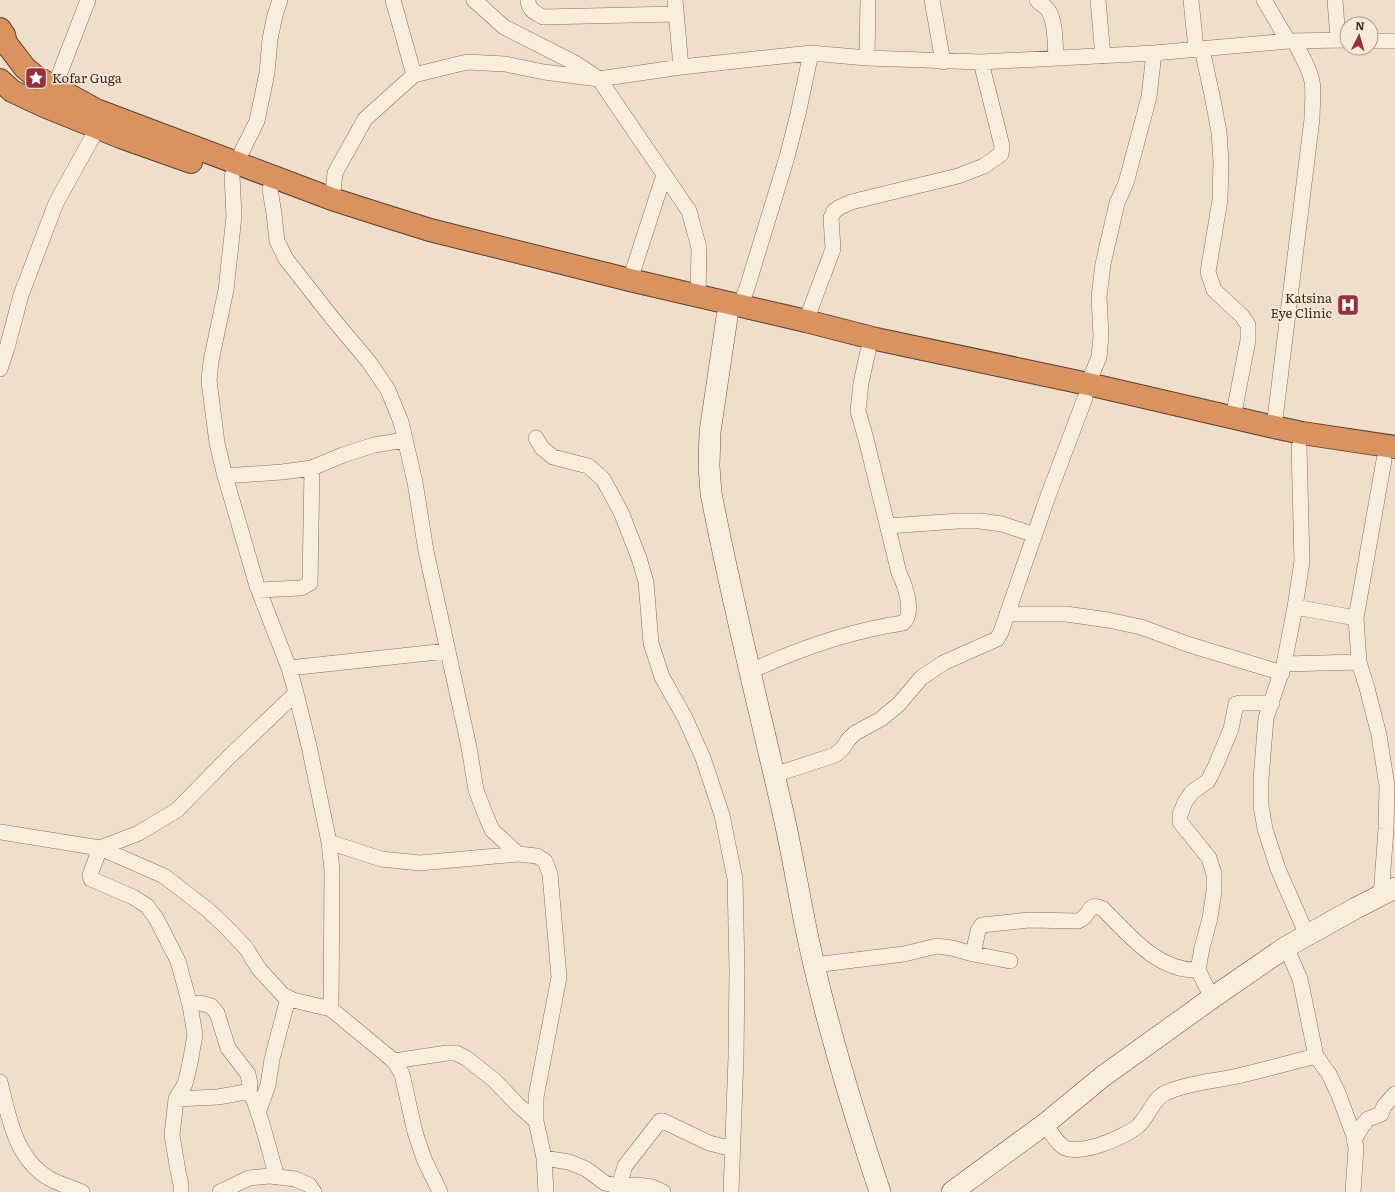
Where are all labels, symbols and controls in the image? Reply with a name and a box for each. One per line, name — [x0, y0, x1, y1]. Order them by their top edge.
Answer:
north arrow — [1339, 16, 1379, 56]
text: N — [1355, 17, 1365, 33]
place icon: Kofar Guga — [23, 65, 49, 91]
place label: Kofar Guga — [52, 68, 122, 87]
place label: Katsina Eye Clinic — [1270, 288, 1333, 322]
hospital icon: Katsina Eye Clinic — [1335, 292, 1361, 318]

